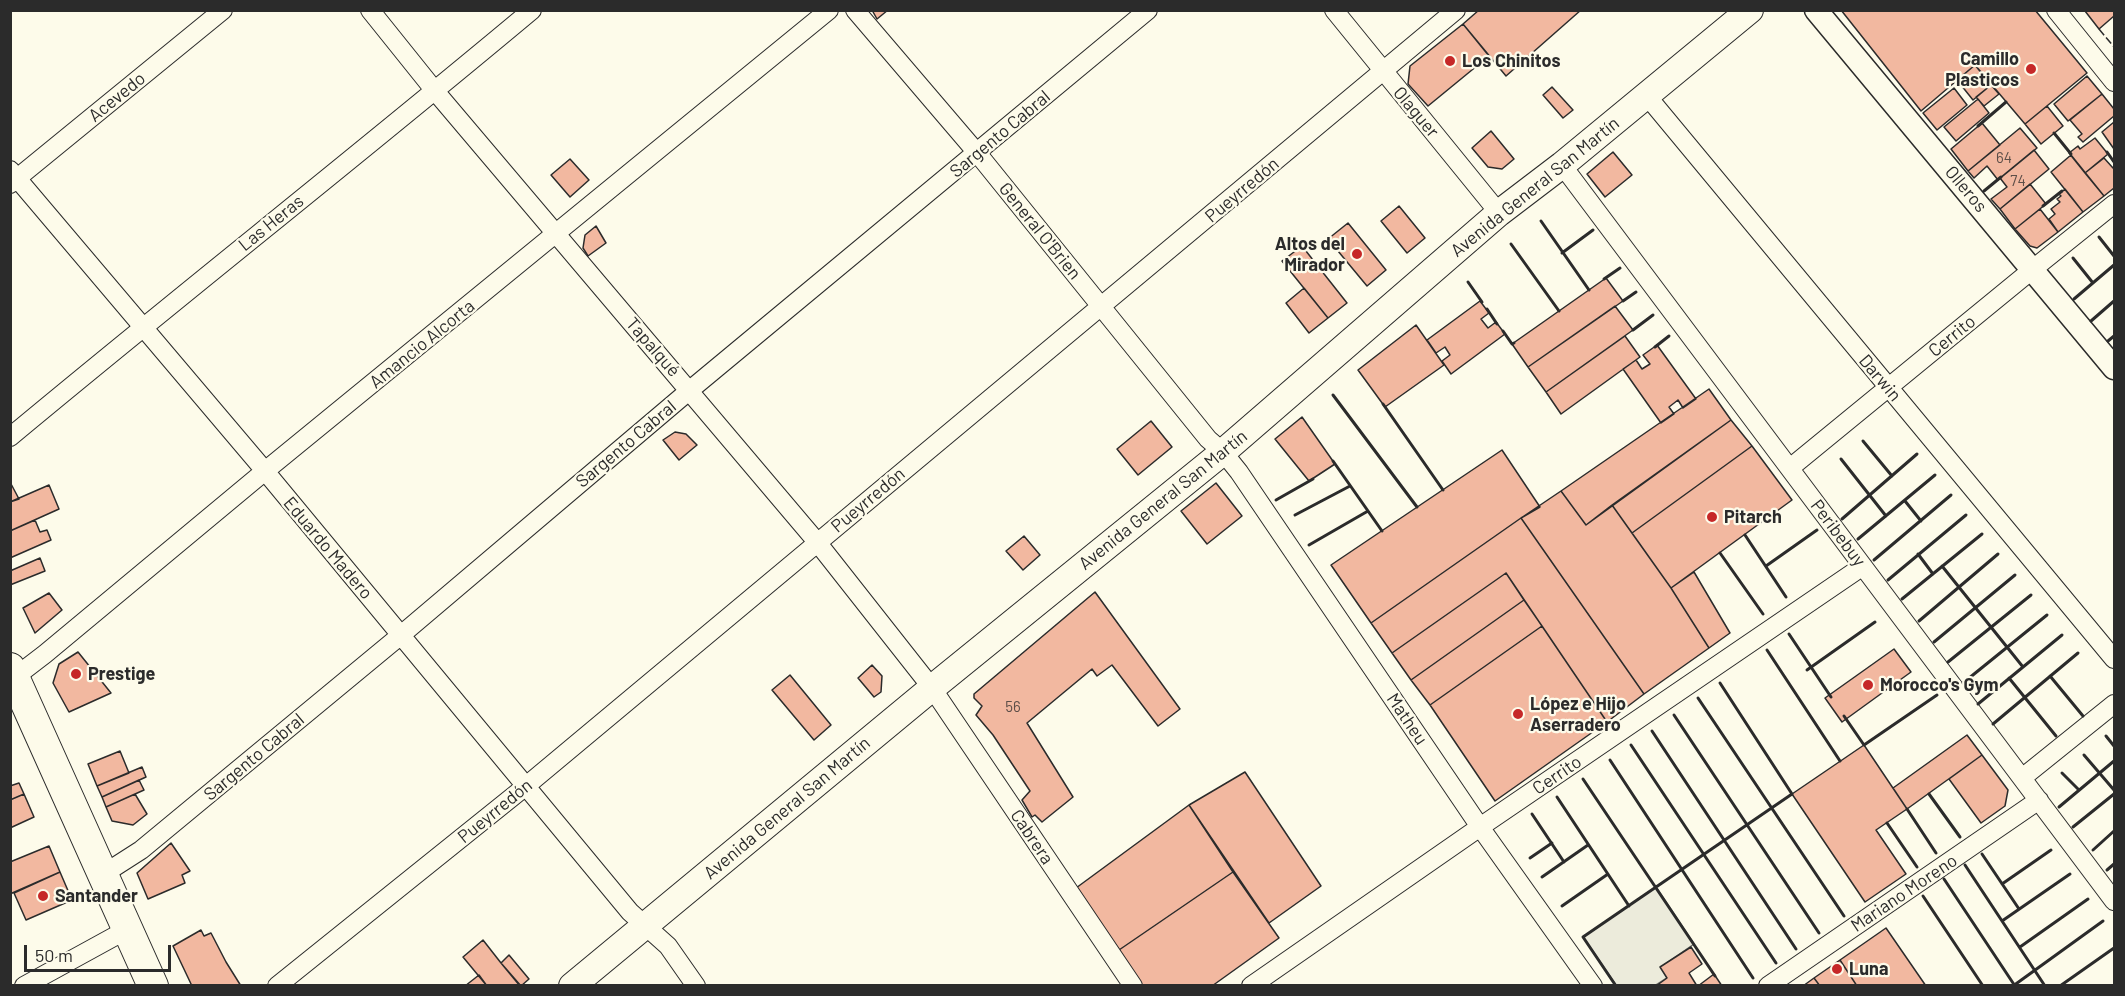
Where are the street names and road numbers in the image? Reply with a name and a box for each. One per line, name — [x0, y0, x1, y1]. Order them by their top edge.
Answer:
street label: Acevedo — [84, 68, 150, 126]
street label: Olaguer — [1388, 82, 1444, 142]
street label: Sargento Cabral — [945, 86, 1055, 182]
street label: Avenida General San Martín — [1446, 112, 1624, 262]
street label: Pueyrredón — [1201, 153, 1283, 227]
street label: Olleros — [1940, 161, 1992, 217]
street label: General O'Brien — [994, 178, 1086, 284]
street label: Las Heras — [234, 190, 308, 256]
street label: Amancio Alcorta — [365, 295, 479, 393]
street label: Cerrito — [1924, 311, 1980, 361]
street label: Tapalqué — [621, 313, 685, 381]
street label: Darwin — [1854, 350, 1906, 406]
street label: Sargento Cabral — [571, 396, 681, 492]
street label: Avenida General San Martín — [1074, 425, 1252, 575]
street label: Pueyrredón — [827, 463, 909, 537]
street label: Eduardo Madero — [279, 492, 377, 604]
street label: Peribebuy — [1806, 495, 1870, 571]
street label: Matheu — [1382, 689, 1432, 749]
street label: Sargento Cabral — [199, 709, 309, 805]
street label: Avenida General San Martín — [699, 732, 875, 884]
street label: Cerrito — [1528, 751, 1586, 799]
street label: Pueyrredón — [453, 774, 537, 848]
street label: Cabrera — [1006, 805, 1058, 869]
street label: Mariano Moreno — [1847, 850, 1961, 936]

